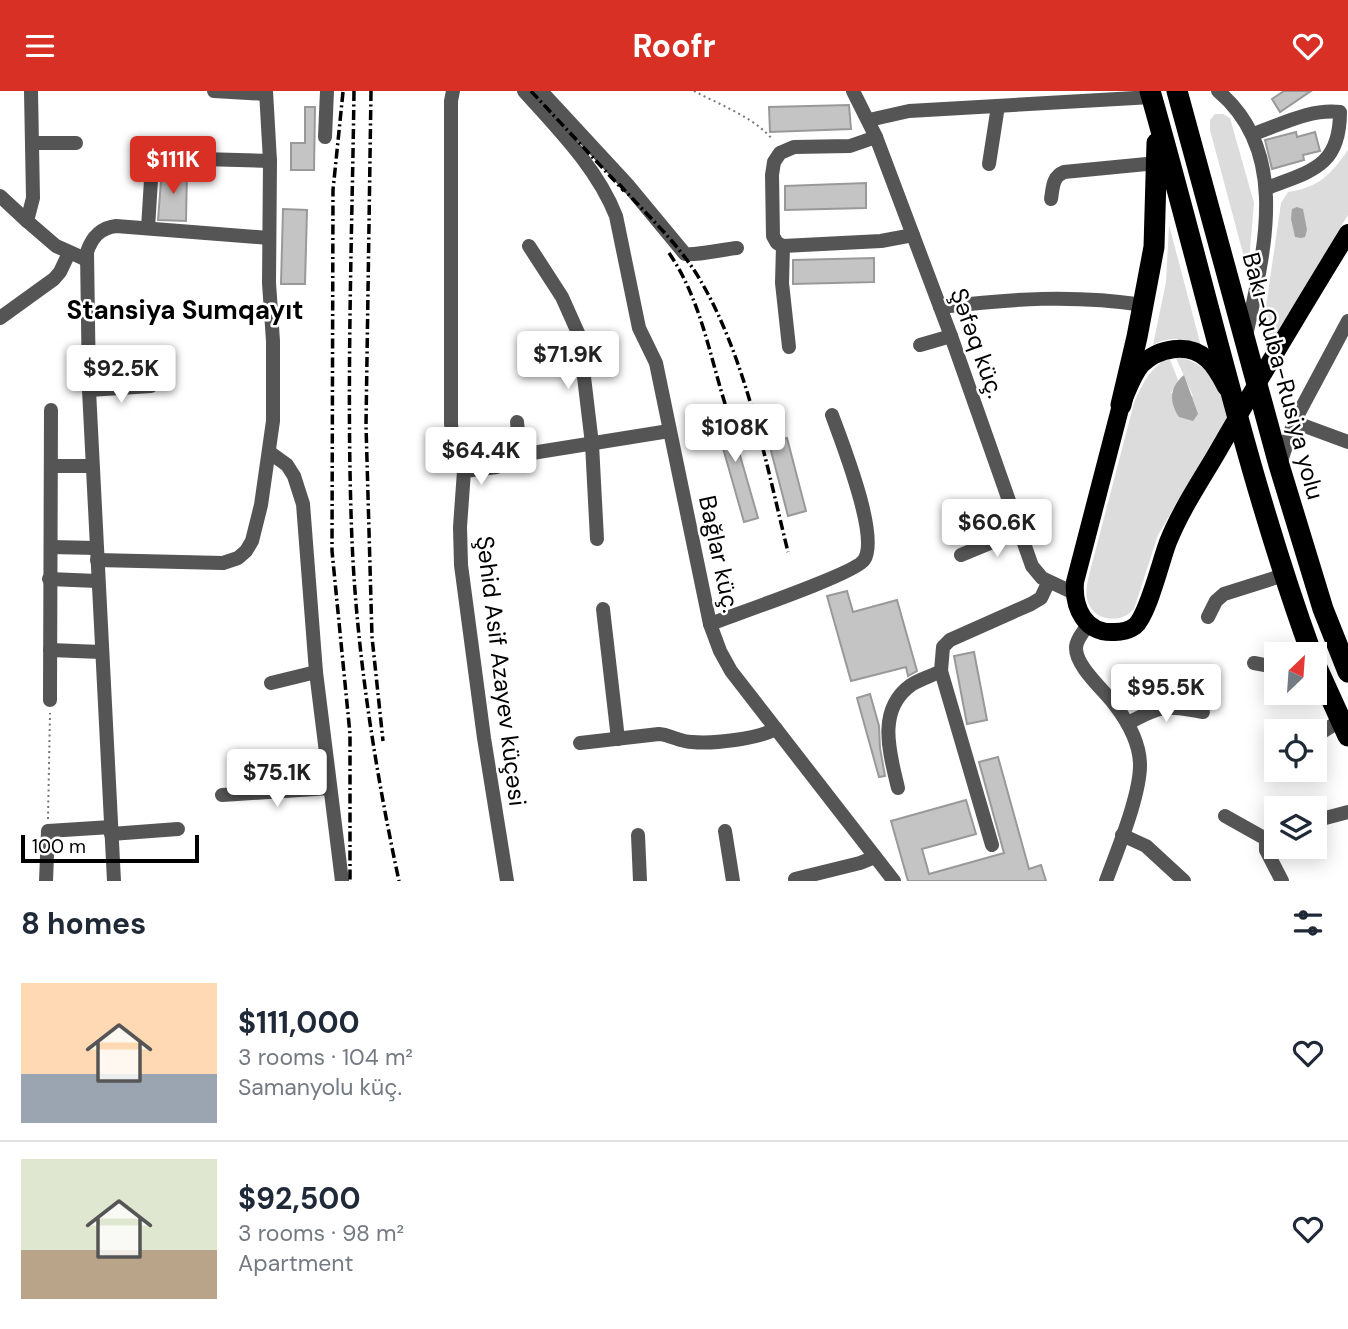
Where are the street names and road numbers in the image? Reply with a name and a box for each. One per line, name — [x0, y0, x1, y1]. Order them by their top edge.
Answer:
street label: Bakı-Quba-Rusiya yolu — [1236, 249, 1331, 503]
street label: Şəfəq küç. — [943, 284, 1012, 402]
street label: Bağlar küç. — [692, 493, 747, 615]
street label: Şəhid Asif Azayev küçəsi — [470, 534, 533, 808]

